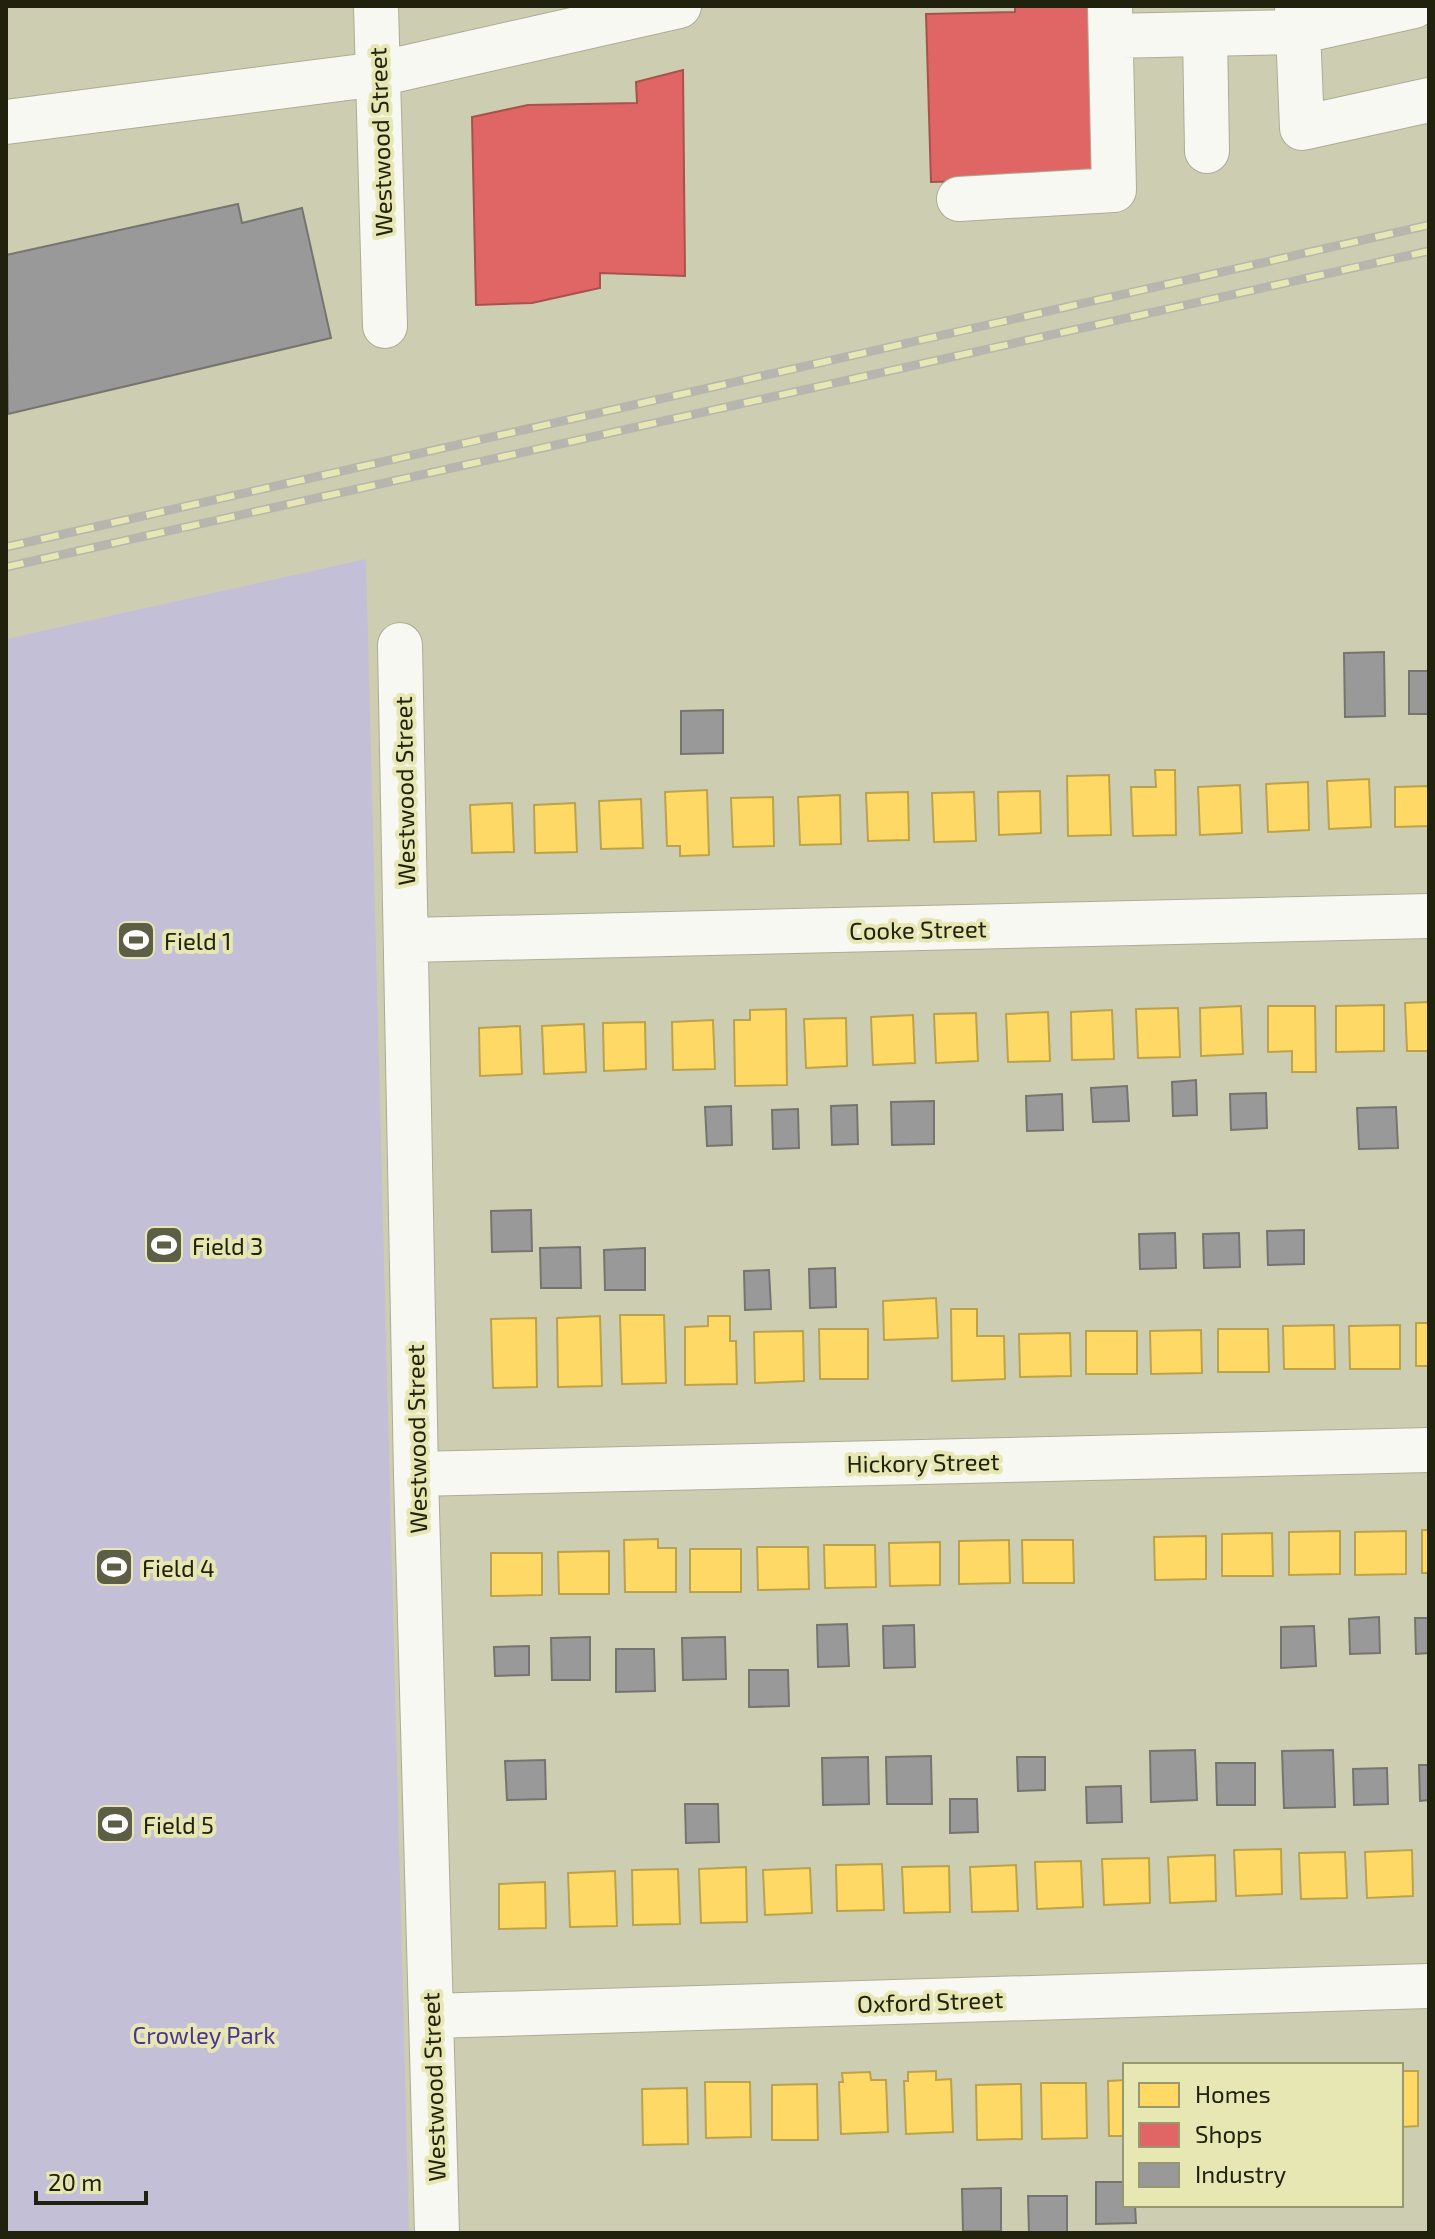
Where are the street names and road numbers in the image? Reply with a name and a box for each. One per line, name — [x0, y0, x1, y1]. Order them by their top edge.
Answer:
street label: Westwood Street — [362, 47, 398, 237]
street label: Westwood Street — [388, 696, 420, 886]
street label: Cooke Street — [849, 913, 987, 945]
street label: Westwood Street — [400, 1344, 432, 1534]
street label: Hickory Street — [846, 1446, 1000, 1478]
street label: Oxford Street — [856, 1984, 1004, 2018]
street label: Westwood Street — [415, 1992, 451, 2182]

